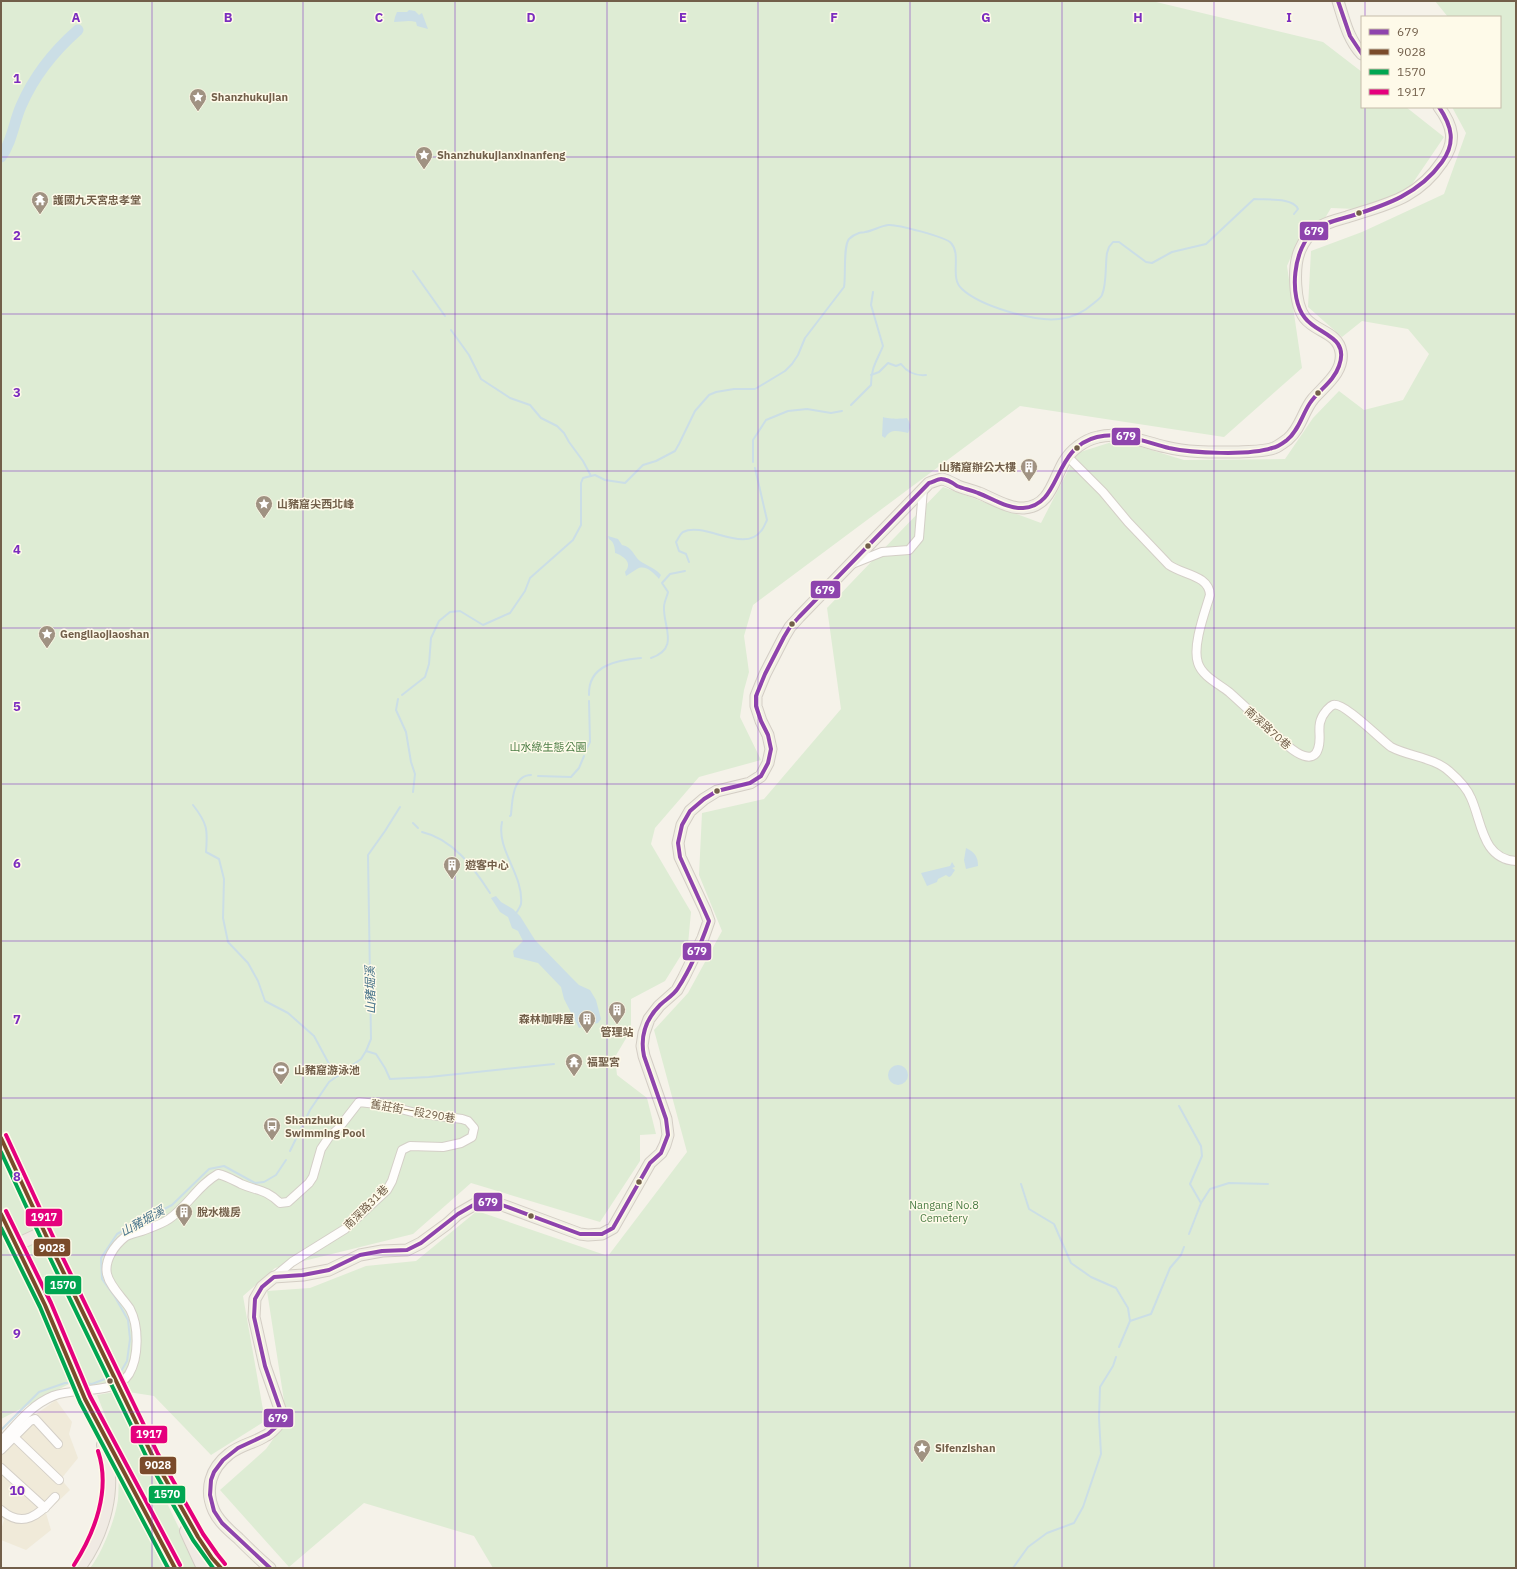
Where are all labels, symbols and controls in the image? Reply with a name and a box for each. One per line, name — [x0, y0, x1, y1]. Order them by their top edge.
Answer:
text: A — [72, 9, 81, 26]
text: B — [224, 9, 233, 26]
text: C — [375, 9, 384, 26]
text: D — [526, 9, 536, 26]
text: E — [679, 9, 687, 26]
text: F — [830, 9, 838, 26]
text: G — [981, 9, 991, 26]
text: H — [1133, 9, 1143, 26]
text: I — [1286, 9, 1292, 26]
legend — [1361, 16, 1501, 108]
text: 679 — [1397, 24, 1419, 39]
text: 9028 — [1397, 44, 1426, 59]
text: 1570 — [1397, 64, 1426, 79]
text: 1 — [13, 70, 21, 87]
text: 1917 — [1397, 84, 1426, 99]
place icon: Shanzhukujian — [188, 87, 208, 112]
place label: Shanzhukujian — [211, 90, 288, 104]
place icon: Shanzhukujianxinanfeng — [414, 145, 434, 170]
place label: Shanzhukujianxinanfeng — [437, 148, 566, 162]
temple icon: 護國九天宮忠孝堂 — [30, 190, 50, 215]
place label: 護國九天宮忠孝堂 — [53, 193, 141, 207]
unlabelled marker — [1354, 208, 1364, 218]
line badge: 679 — [1299, 221, 1329, 241]
text: 679 — [1304, 224, 1324, 238]
text: 2 — [13, 227, 21, 244]
text: 3 — [13, 384, 21, 401]
unlabelled marker — [1313, 388, 1323, 398]
line badge: 679 — [1111, 427, 1141, 446]
text: 679 — [1116, 429, 1136, 443]
unlabelled marker — [1072, 443, 1082, 453]
building icon: 山豬窟辦公大樓 — [1019, 457, 1039, 482]
place label: 山豬窟辦公大樓 — [939, 460, 1016, 474]
place icon: 山豬窟尖西北峰 — [254, 494, 274, 519]
place label: 山豬窟尖西北峰 — [277, 497, 354, 511]
text: 4 — [13, 541, 21, 558]
unlabelled marker — [863, 541, 873, 551]
line badge: 679 — [810, 580, 841, 599]
text: 679 — [815, 583, 835, 597]
unlabelled marker — [787, 619, 797, 629]
place icon: Gengliaojiaoshan — [37, 624, 57, 649]
place label: Gengliaojiaoshan — [60, 627, 149, 641]
text: 5 — [13, 698, 21, 715]
street label: 南深路70巷 — [1242, 704, 1294, 752]
park label: 山水綠生態公園 — [510, 740, 587, 754]
unlabelled marker — [712, 786, 722, 796]
text: 6 — [13, 855, 21, 872]
building icon: 遊客中心 — [442, 855, 462, 880]
place label: 遊客中心 — [465, 858, 509, 872]
line badge: 679 — [682, 942, 712, 961]
text: 679 — [687, 944, 707, 958]
water label: 山豬堀溪 — [362, 964, 378, 1014]
building icon: 管理站 — [607, 1000, 627, 1025]
building icon: 森林咖啡屋 — [577, 1009, 597, 1034]
text: 7 — [13, 1011, 21, 1028]
place label: 森林咖啡屋 — [519, 1012, 574, 1026]
place label: 管理站 — [601, 1025, 634, 1039]
temple icon: 福聖宮 — [564, 1052, 584, 1077]
place label: 福聖宮 — [587, 1055, 620, 1069]
sports icon: 山豬窟游泳池 — [271, 1060, 291, 1085]
place label: 山豬窟游泳池 — [294, 1063, 360, 1077]
street label: 舊莊街一段290巷 — [370, 1097, 456, 1125]
place label: Shanzhuku Swimming Pool — [285, 1113, 366, 1140]
bus stop icon: Shanzhuku Swimming Pool — [262, 1116, 282, 1141]
text: 8 — [13, 1168, 21, 1185]
unlabelled marker — [634, 1177, 644, 1187]
street label: 南深路31巷 — [341, 1182, 391, 1232]
line badge: 679 — [473, 1192, 503, 1212]
text: 679 — [478, 1195, 498, 1209]
park label: Nangang No.8 Cemetery — [909, 1198, 979, 1225]
water label: 山豬堀溪 — [117, 1202, 168, 1239]
building icon: 脫水機房 — [174, 1202, 194, 1227]
place label: 脫水機房 — [197, 1205, 241, 1219]
line badge: 1917 — [25, 1208, 63, 1227]
text: 1917 — [31, 1210, 58, 1224]
unlabelled marker — [526, 1211, 536, 1221]
line badge: 9028 — [33, 1238, 71, 1257]
text: 9028 — [39, 1241, 66, 1255]
line badge: 1570 — [44, 1275, 82, 1295]
text: 1570 — [50, 1278, 77, 1292]
text: 9 — [13, 1325, 21, 1342]
unlabelled marker — [105, 1376, 115, 1386]
line badge: 679 — [263, 1408, 294, 1428]
text: 679 — [268, 1411, 288, 1425]
line badge: 1917 — [130, 1425, 168, 1444]
text: 1917 — [136, 1427, 163, 1441]
place icon: Sifenzishan — [912, 1438, 932, 1463]
place label: Sifenzishan — [935, 1441, 995, 1455]
line badge: 9028 — [139, 1456, 177, 1475]
text: 9028 — [145, 1458, 172, 1472]
text: 10 — [9, 1482, 25, 1499]
line badge: 1570 — [148, 1485, 186, 1504]
text: 1570 — [154, 1487, 181, 1501]

